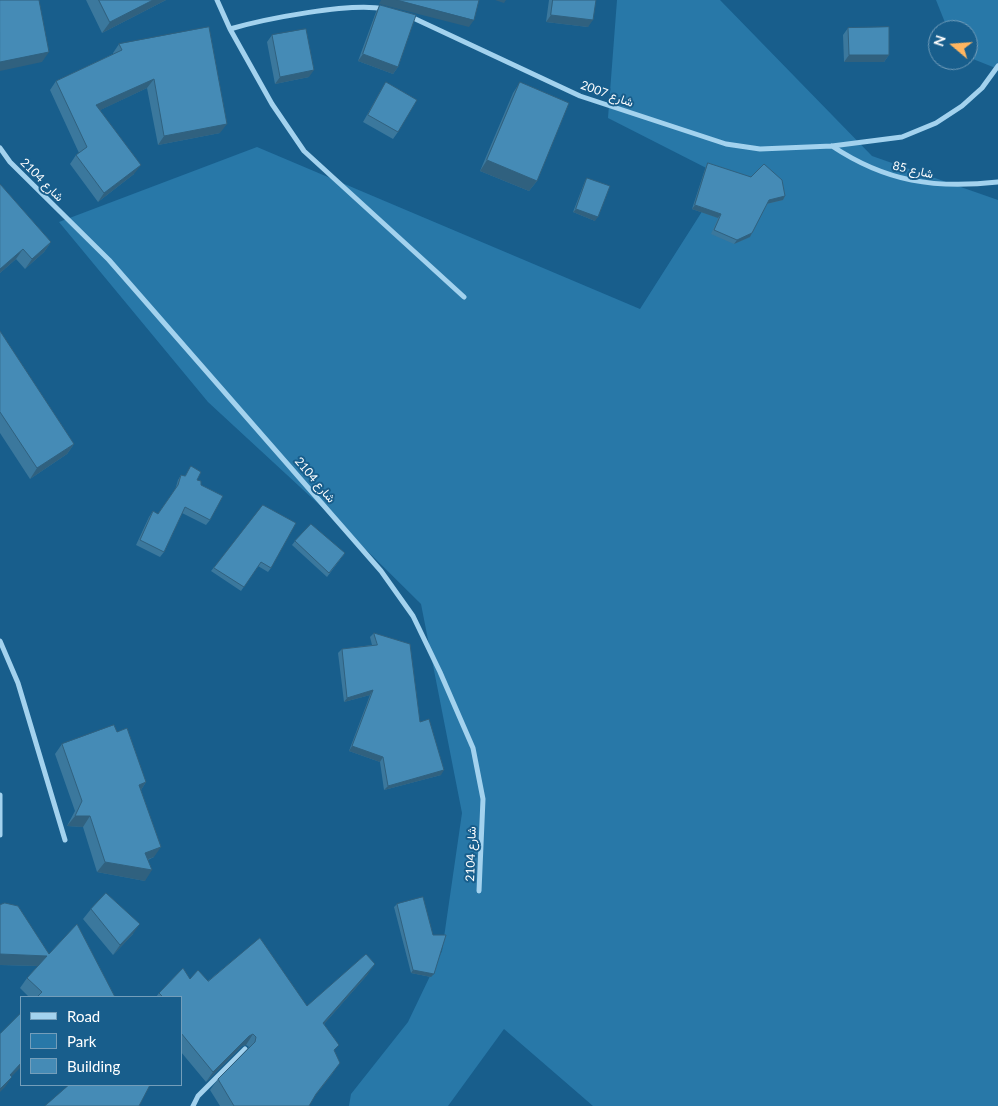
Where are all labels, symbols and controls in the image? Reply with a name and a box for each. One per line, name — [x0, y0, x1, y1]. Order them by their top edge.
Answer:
north arrow — [928, 20, 978, 70]
text: N — [929, 33, 949, 48]
street label: شارع 2007 — [579, 78, 635, 110]
street label: شارع 2104 — [17, 155, 67, 205]
street label: شارع 85 — [891, 158, 935, 182]
street label: شارع 2104 — [292, 454, 338, 506]
street label: شارع 2104 — [463, 826, 479, 882]
legend — [20, 996, 182, 1086]
text: Road — [67, 1007, 100, 1025]
text: Park — [67, 1032, 96, 1050]
text: Building — [67, 1057, 120, 1075]

